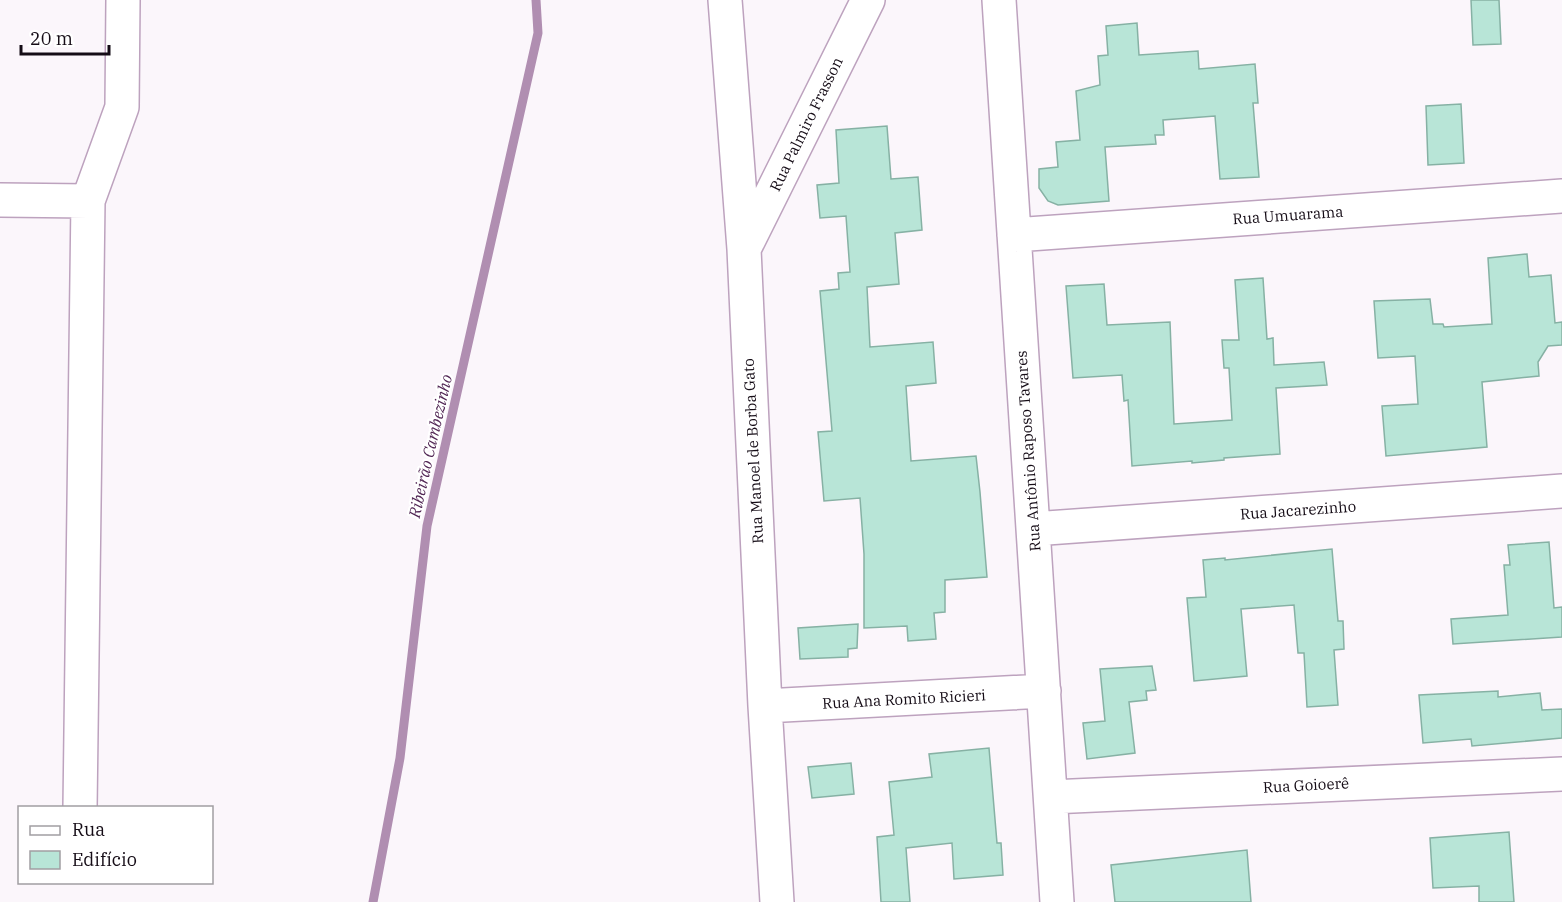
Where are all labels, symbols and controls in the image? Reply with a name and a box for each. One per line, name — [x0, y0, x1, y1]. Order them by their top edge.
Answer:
scale bar — [21, 18, 110, 56]
text: 20 m — [30, 27, 73, 50]
street label: Rua Palmiro Frasson — [765, 53, 847, 194]
street label: Rua Umuarama — [1232, 202, 1344, 228]
street label: Rua Antônio Raposo Tavares — [1011, 350, 1045, 552]
street label: Rua Manoel de Borba Gato — [739, 358, 767, 544]
water label: Ribeirão Cambezinho — [404, 372, 456, 521]
street label: Rua Jacarezinho — [1239, 496, 1357, 524]
street label: Rua Ana Romito Ricieri — [822, 685, 987, 713]
street label: Rua Goioerê — [1262, 773, 1350, 797]
legend — [18, 806, 213, 884]
text: Rua — [72, 818, 105, 841]
text: Edifício — [72, 848, 137, 871]

